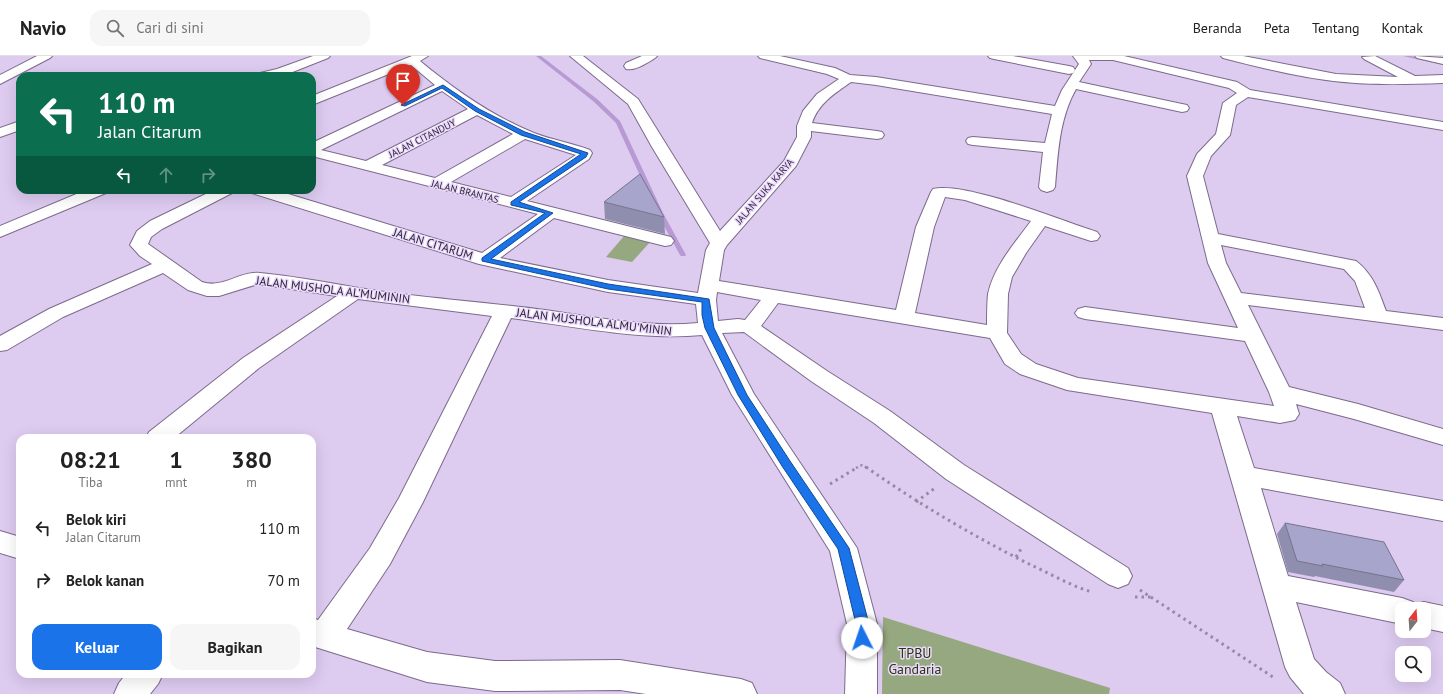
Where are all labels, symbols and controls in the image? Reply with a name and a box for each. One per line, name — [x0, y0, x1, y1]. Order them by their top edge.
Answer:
search box — [90, 10, 370, 46]
text: Navio — [20, 16, 66, 40]
icon: search — [104, 17, 126, 39]
text: Cari di sini — [136, 18, 204, 37]
text: Beranda — [1193, 19, 1242, 37]
text: Peta — [1264, 19, 1290, 37]
text: Tentang — [1312, 19, 1360, 37]
text: Kontak — [1382, 19, 1423, 37]
pin — [386, 64, 420, 105]
icon: arrive — [392, 70, 414, 92]
text: 110 m — [98, 84, 175, 121]
icon: left — [32, 88, 84, 140]
street label: JALAN CITANDUY — [385, 116, 458, 161]
text: Jalan Citarum — [98, 120, 202, 143]
street label: JALAN SUKA KARYA — [732, 156, 797, 228]
icon: left — [113, 164, 135, 186]
icon: ahead — [155, 164, 177, 186]
icon: right — [197, 164, 219, 186]
street label: JALAN BRANTAS — [429, 177, 500, 206]
street label: JALAN CITARUM — [390, 224, 475, 263]
street label: JALAN MUSHOLA AL'MUMININ — [254, 272, 411, 306]
street label: JALAN MUSHOLA ALMU'MININ — [515, 304, 673, 338]
text: 08:21 — [60, 444, 121, 475]
text: 1 — [169, 444, 183, 475]
text: 380 — [231, 444, 272, 475]
text: Tiba — [78, 474, 103, 491]
text: mnt — [165, 474, 187, 491]
text: m — [246, 474, 257, 491]
text: Belok kiri — [66, 510, 126, 529]
icon: left — [32, 517, 54, 539]
text: 110 m — [259, 519, 300, 538]
text: Jalan Citarum — [66, 529, 141, 546]
icon: right — [32, 569, 54, 591]
text: Belok kanan — [66, 571, 144, 590]
text: 70 m — [267, 571, 300, 590]
north arrow — [1395, 602, 1431, 638]
map controls — [1395, 602, 1431, 682]
position arrow — [841, 617, 883, 659]
button: Keluar — [32, 624, 162, 670]
button: Bagikan — [170, 624, 300, 670]
park label: TPBU Gandaria — [888, 644, 942, 678]
button: search — [1395, 646, 1431, 682]

